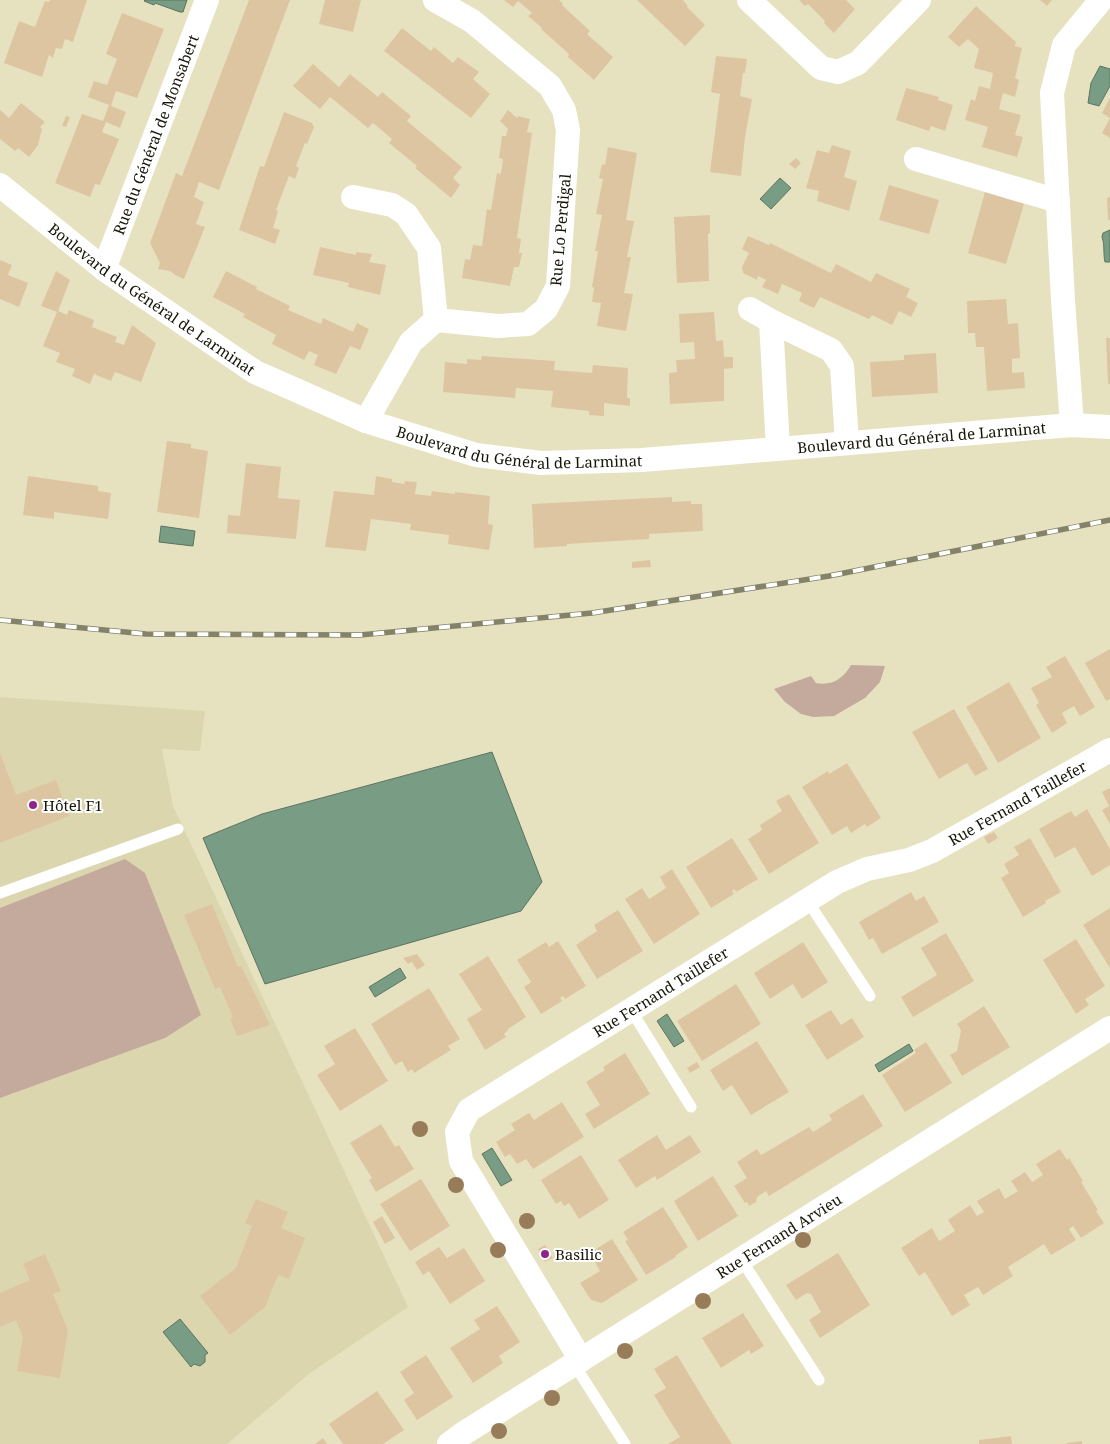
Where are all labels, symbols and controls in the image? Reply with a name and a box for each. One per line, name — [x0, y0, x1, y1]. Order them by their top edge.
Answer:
street label: Rue du Général de Monsabert — [108, 32, 203, 237]
street label: Rue Lo Perdigal — [545, 173, 575, 287]
street label: Boulevard du Général de Larminat — [45, 218, 259, 379]
street label: Boulevard du Général de Larminat — [796, 417, 1047, 457]
street label: Boulevard du Général de Larminat — [394, 421, 643, 473]
street label: Rue Fernand Taillefer — [945, 756, 1090, 850]
place label: Hôtel F1 — [43, 795, 103, 815]
marker: Hôtel F1 — [27, 799, 39, 811]
street label: Rue Fernand Taillefer — [589, 942, 732, 1041]
street label: Rue Fernand Arvieu — [712, 1189, 846, 1283]
place label: Basilic — [555, 1244, 602, 1264]
marker: Basilic — [539, 1248, 551, 1260]

